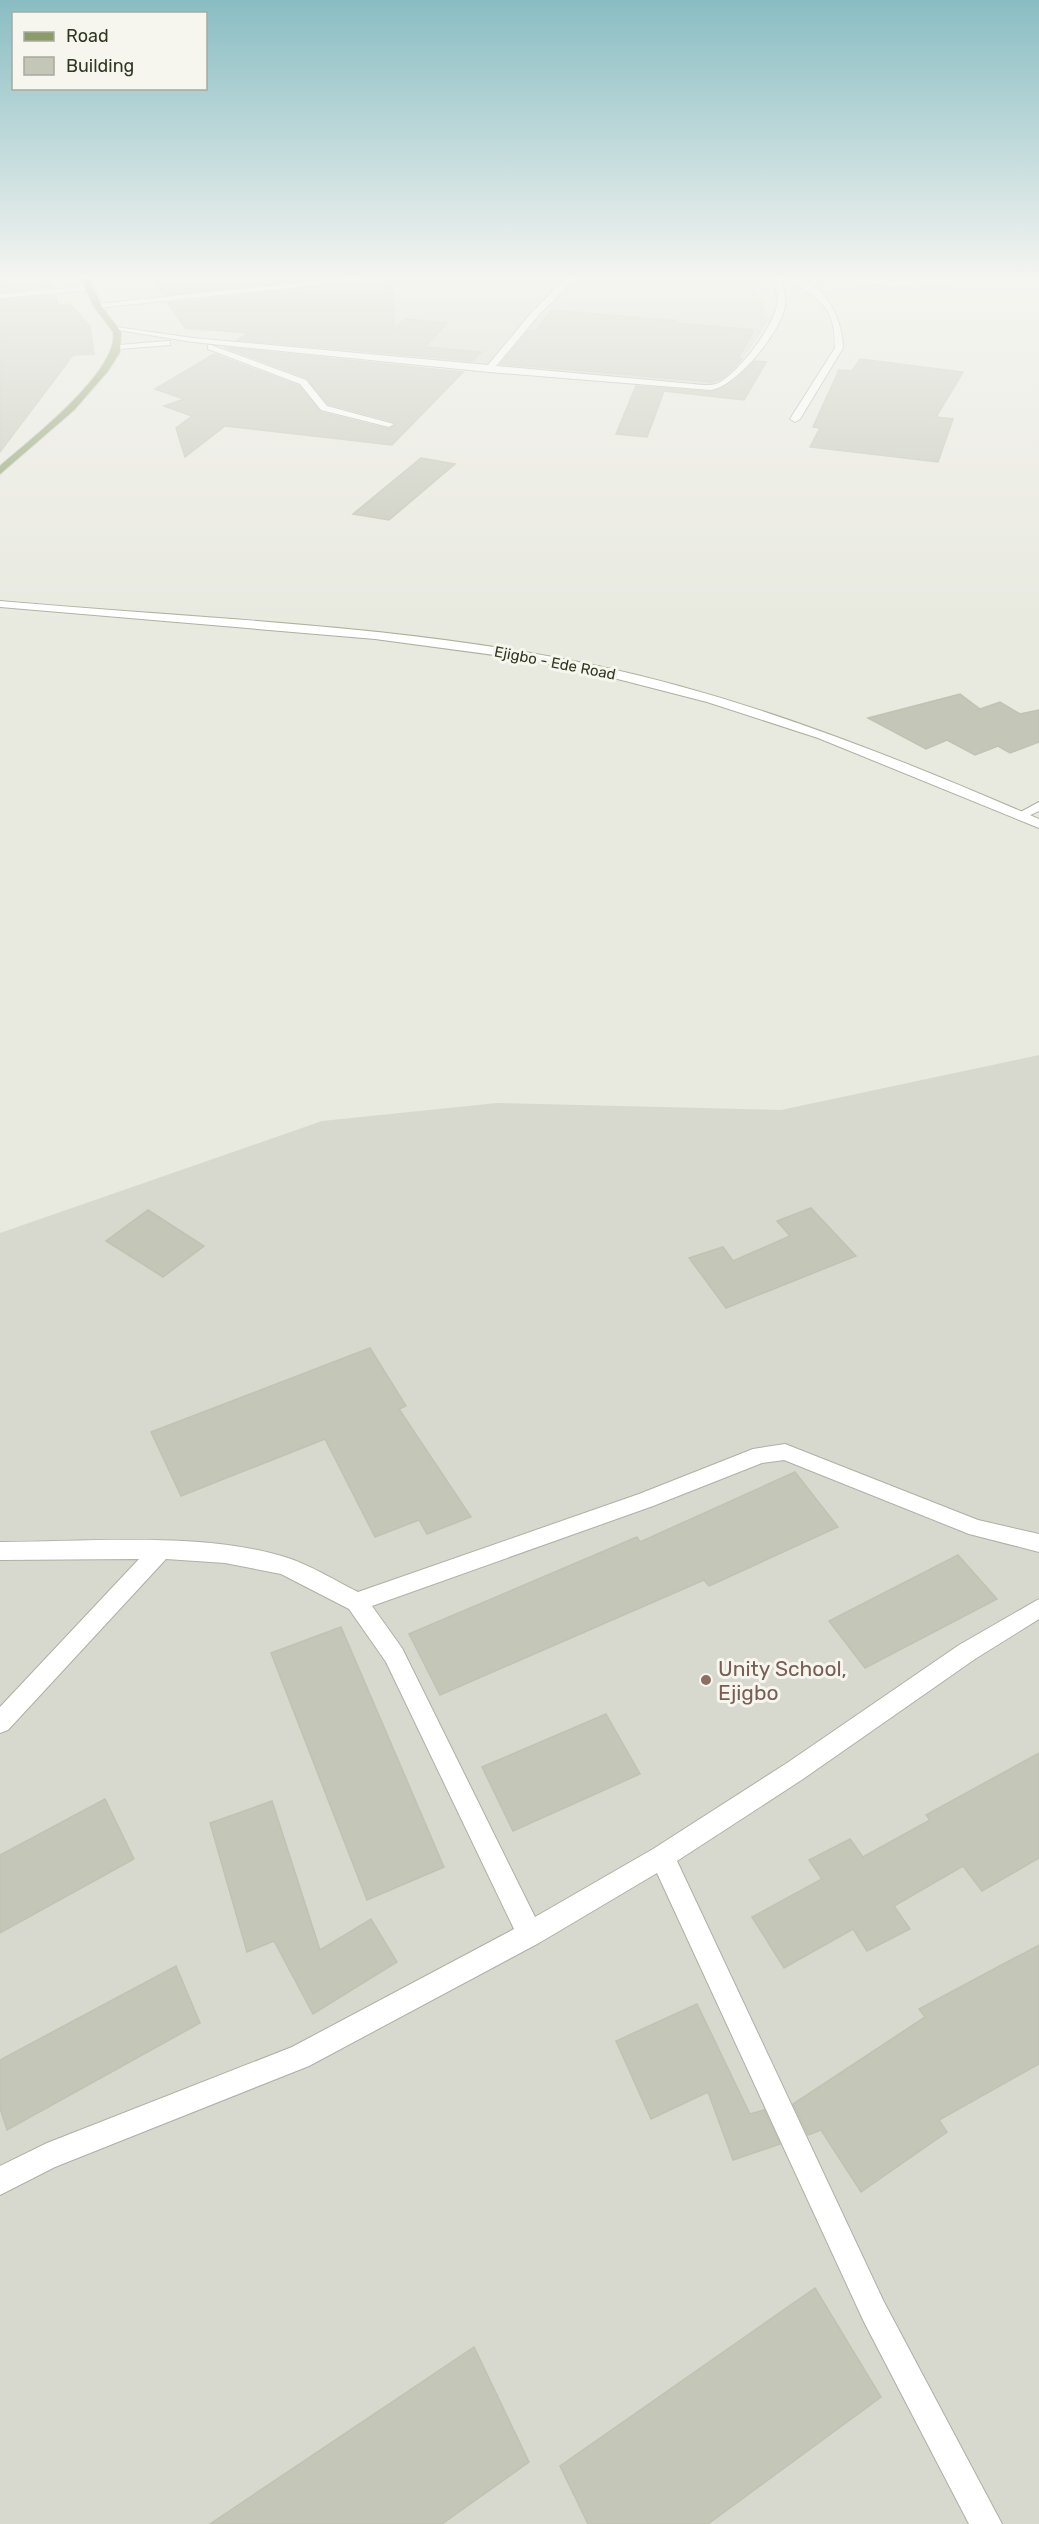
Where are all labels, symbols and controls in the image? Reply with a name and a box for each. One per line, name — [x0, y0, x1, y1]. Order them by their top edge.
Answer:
legend — [12, 12, 207, 90]
text: Road — [66, 25, 109, 47]
text: Building — [66, 55, 134, 77]
street label: Ejigbo - Ede Road — [493, 642, 617, 684]
place label: Unity School, Ejigbo — [718, 1656, 847, 1705]
marker: Unity School, Ejigbo — [699, 1673, 713, 1687]

